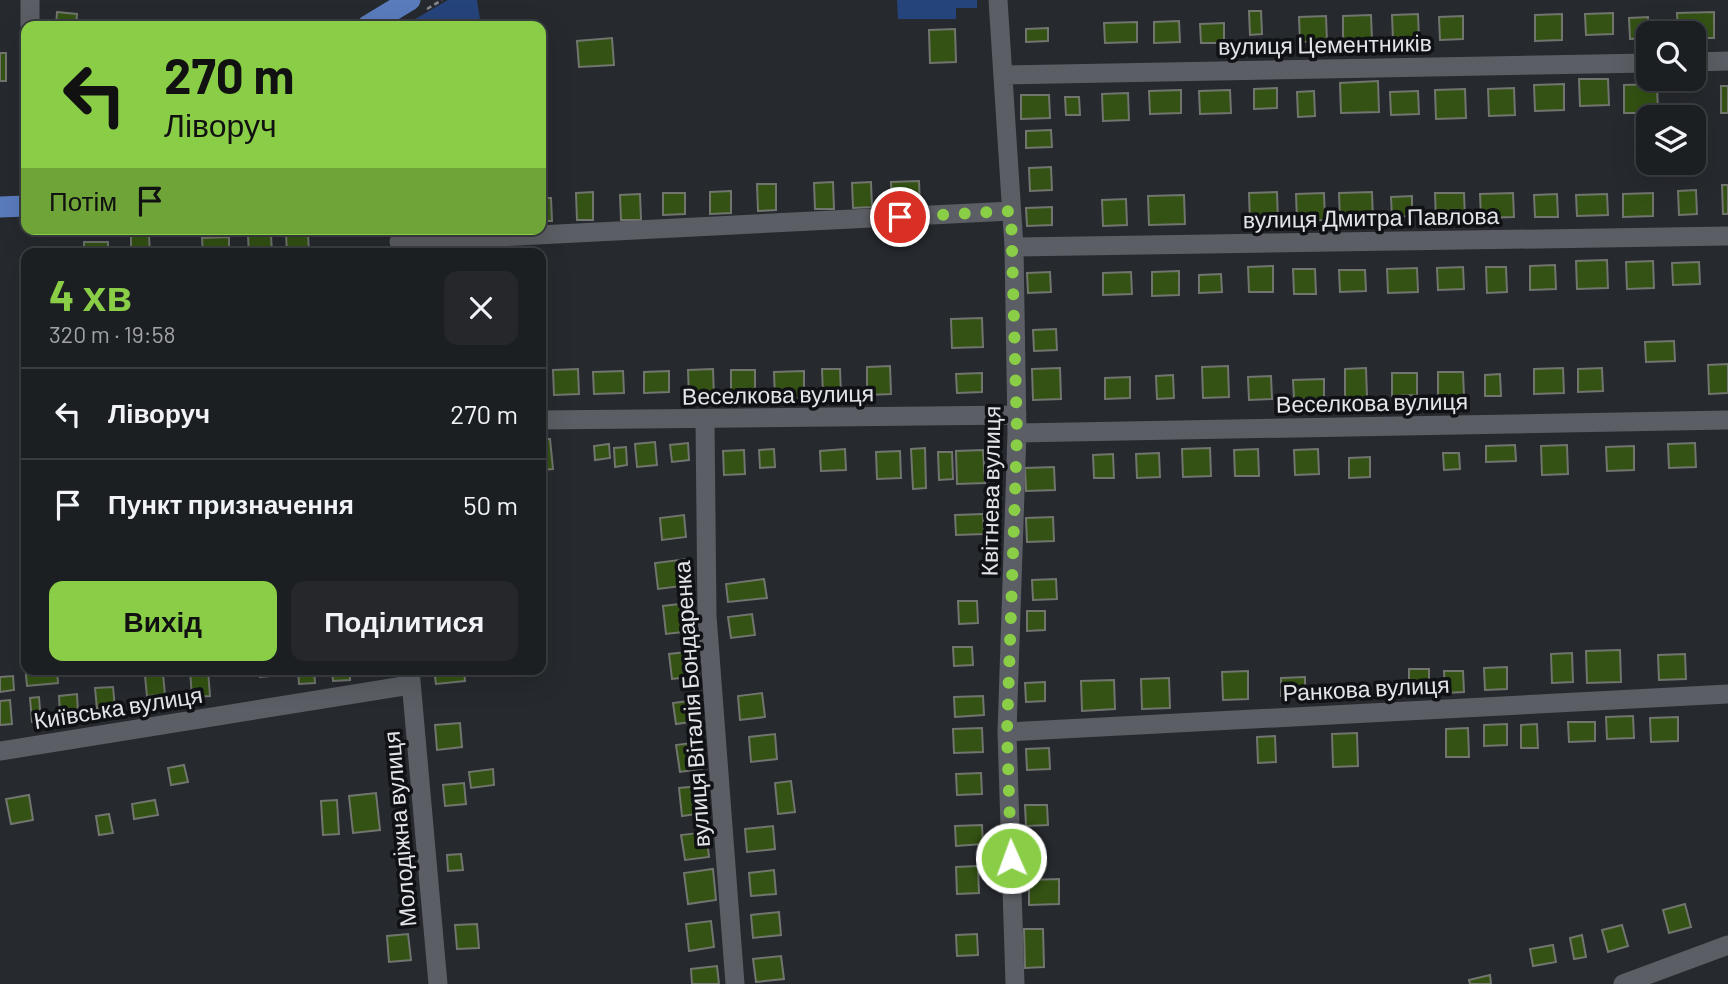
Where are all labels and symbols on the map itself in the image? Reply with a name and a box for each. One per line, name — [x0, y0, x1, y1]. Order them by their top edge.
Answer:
street label: вулиця Цементників — [1218, 28, 1432, 60]
pin — [870, 187, 930, 247]
street label: вулиця Дмитра Павлова — [1243, 201, 1500, 233]
street label: Веселкова вулиця — [682, 378, 874, 410]
street label: Веселкова вулиця — [1276, 386, 1468, 418]
street label: Квітнева вулиця — [975, 405, 1005, 577]
street label: вулиця Віталія Бондаренка — [667, 560, 715, 848]
street label: Ранкова вулиця — [1282, 670, 1450, 706]
street label: Київська вулиця — [32, 680, 204, 734]
street label: Молодіжна вулиця — [376, 730, 422, 928]
position arrow — [974, 821, 1048, 895]

